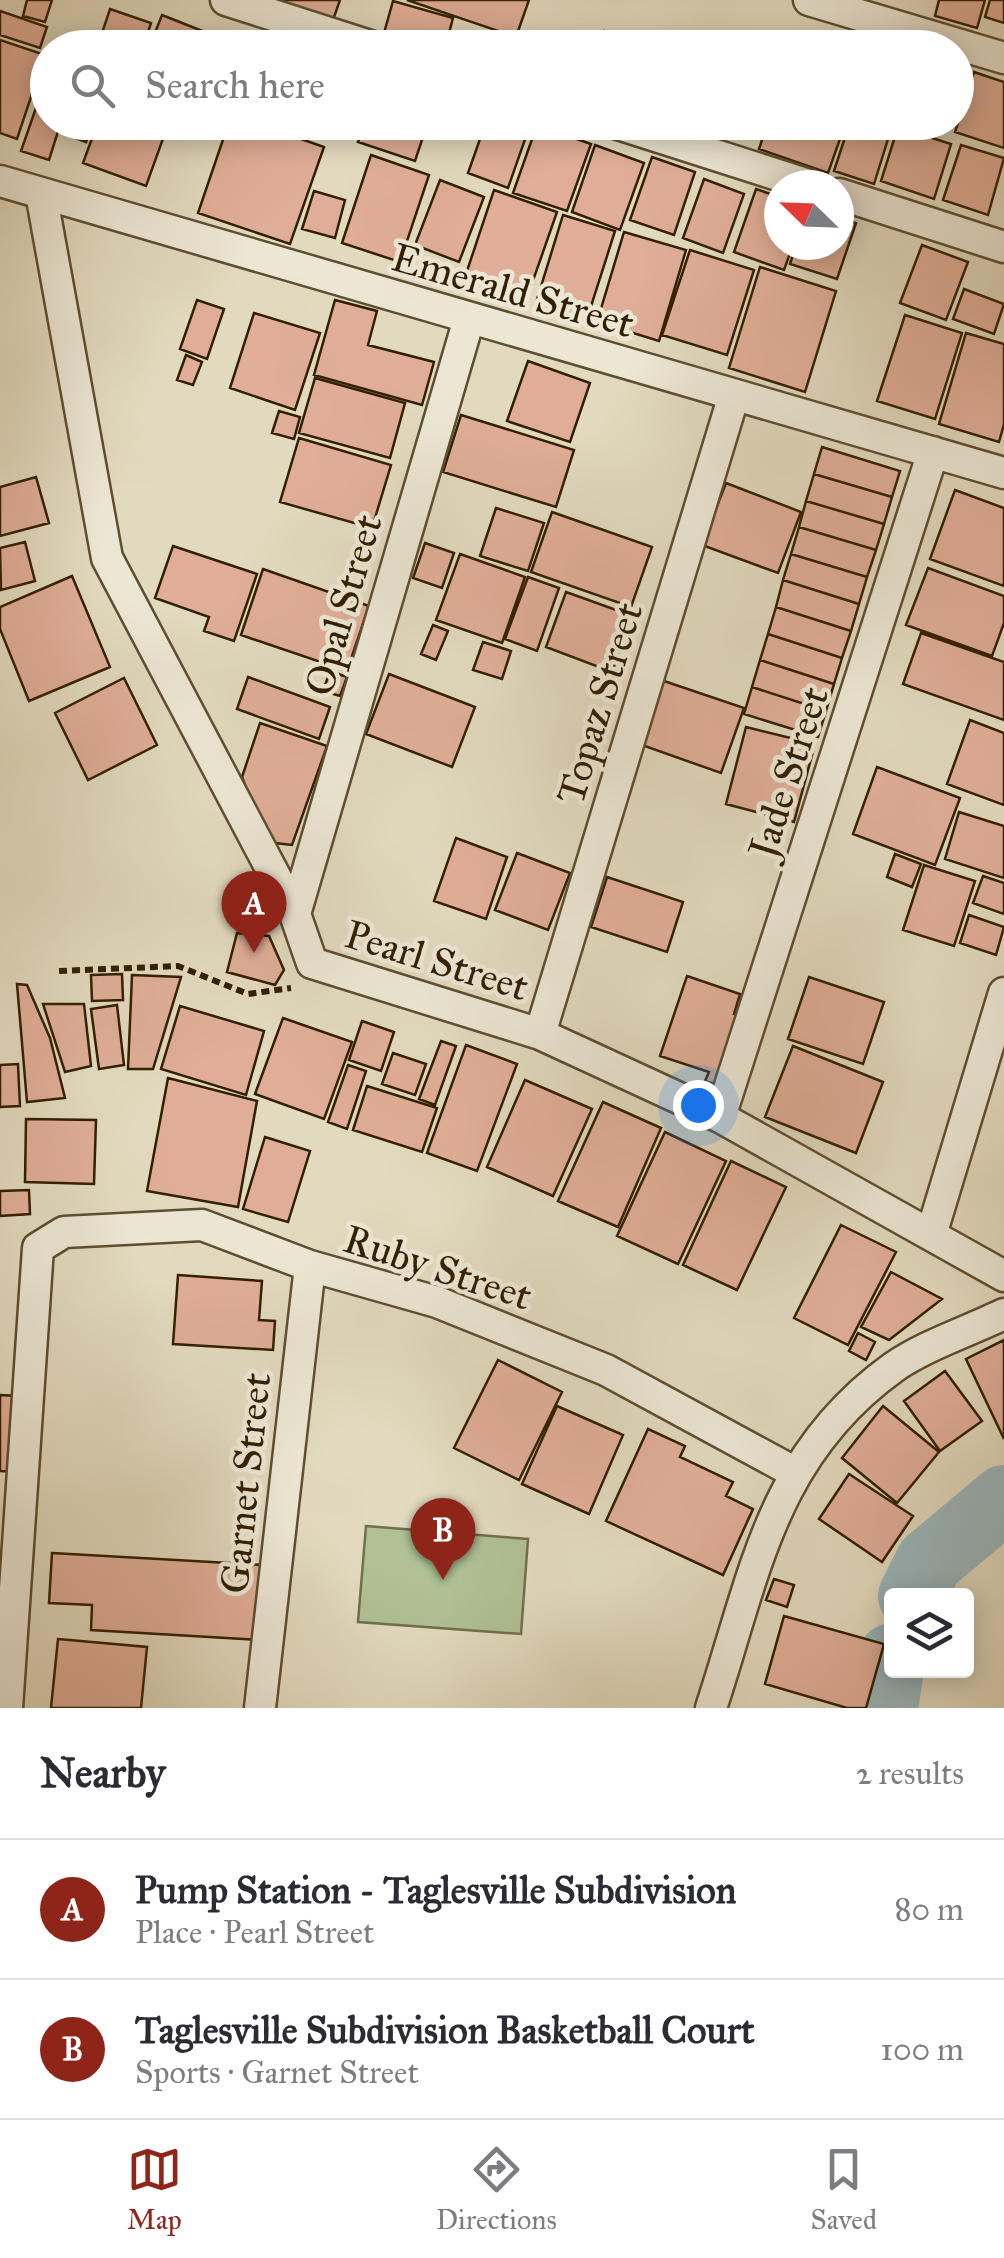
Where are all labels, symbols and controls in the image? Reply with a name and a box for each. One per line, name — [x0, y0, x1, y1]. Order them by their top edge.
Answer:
search box — [30, 30, 974, 140]
icon: search — [65, 58, 120, 113]
text: Search here — [145, 62, 325, 108]
north arrow — [764, 170, 854, 260]
street label: Emerald Street — [386, 233, 640, 348]
street label: Opal Street — [294, 509, 393, 701]
street label: Topaz Street — [546, 597, 653, 810]
street label: Jade Street — [737, 680, 839, 868]
pin: A — [222, 870, 286, 953]
street label: Pearl Street — [339, 909, 534, 1012]
your location — [673, 1080, 724, 1131]
street label: Ruby Street — [338, 1214, 538, 1321]
street label: Garnet Street — [210, 1370, 281, 1596]
pin: B — [410, 1498, 476, 1580]
map controls — [884, 1588, 974, 1678]
button: layers — [884, 1588, 974, 1678]
text: Nearby — [40, 1747, 165, 1799]
text: 2 results — [856, 1754, 964, 1793]
text: Pump Station - Taglesville Subdivision — [135, 1867, 736, 1913]
text: A — [62, 1890, 83, 1929]
text: 80 m — [895, 1890, 964, 1929]
text: Place · Pearl Street — [135, 1913, 374, 1952]
text: Taglesville Subdivision Basketball Court — [135, 2007, 754, 2053]
text: B — [62, 2030, 83, 2069]
text: 100 m — [880, 2030, 964, 2069]
text: Sports · Garnet Street — [135, 2053, 419, 2092]
tab: Map — [127, 2142, 182, 2237]
tab: Directions — [436, 2142, 557, 2237]
tab: Saved — [811, 2142, 877, 2237]

